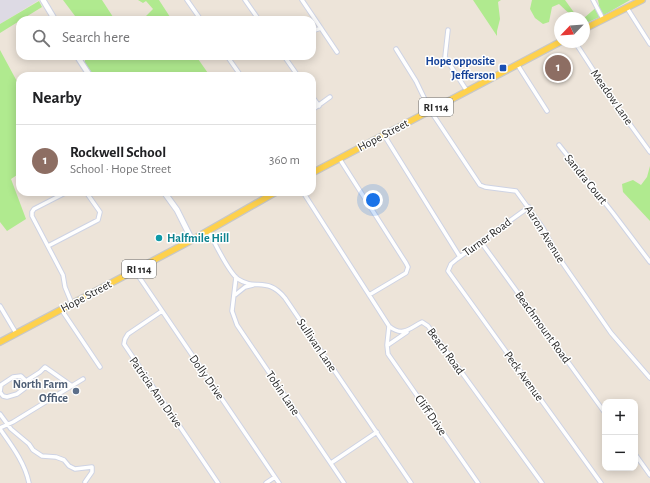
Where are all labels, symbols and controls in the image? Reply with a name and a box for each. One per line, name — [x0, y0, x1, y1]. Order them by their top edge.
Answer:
north arrow — [554, 12, 590, 48]
search box — [16, 16, 316, 60]
icon: search — [30, 27, 52, 49]
text: Search here — [62, 30, 130, 45]
pin: 1 — [545, 53, 571, 83]
place label: Hope opposite Jefferson — [426, 55, 495, 81]
marker: Hope opposite Jefferson — [498, 63, 508, 73]
street label: Meadow Lane — [589, 67, 635, 127]
text: Nearby — [32, 89, 82, 106]
road number: RI 114 — [419, 98, 453, 116]
street label: Hope Street — [356, 117, 411, 153]
text: Rockwell School — [70, 145, 166, 160]
street label: Sandra Court — [562, 152, 610, 206]
text: 1 — [43, 154, 47, 167]
text: 360 m — [269, 154, 300, 167]
text: School · Hope Street — [70, 163, 171, 176]
your location — [363, 190, 383, 210]
street label: Aaron Avenue — [523, 203, 567, 265]
street label: Turner Road — [461, 216, 513, 258]
place label: Halfmile Hill — [167, 232, 229, 244]
marker: Halfmile Hill — [154, 233, 164, 243]
road number: RI 114 — [122, 260, 156, 278]
street label: Hope Street — [59, 278, 114, 314]
street label: Beachmount Road — [513, 289, 573, 365]
street label: Sullivan Lane — [295, 316, 339, 374]
street label: Beach Road — [425, 326, 467, 376]
street label: Peck Avenue — [502, 349, 546, 403]
street label: Dolly Drive — [186, 352, 227, 402]
street label: Patricia Ann Drive — [127, 354, 185, 430]
street label: Tobin Lane — [264, 369, 302, 417]
place label: North Farm Office — [13, 378, 68, 404]
marker: North Farm Office — [71, 386, 81, 396]
street label: Cliff Drive — [413, 393, 449, 437]
map controls — [602, 399, 638, 471]
button: + — [602, 399, 638, 435]
button: − — [602, 435, 638, 471]

